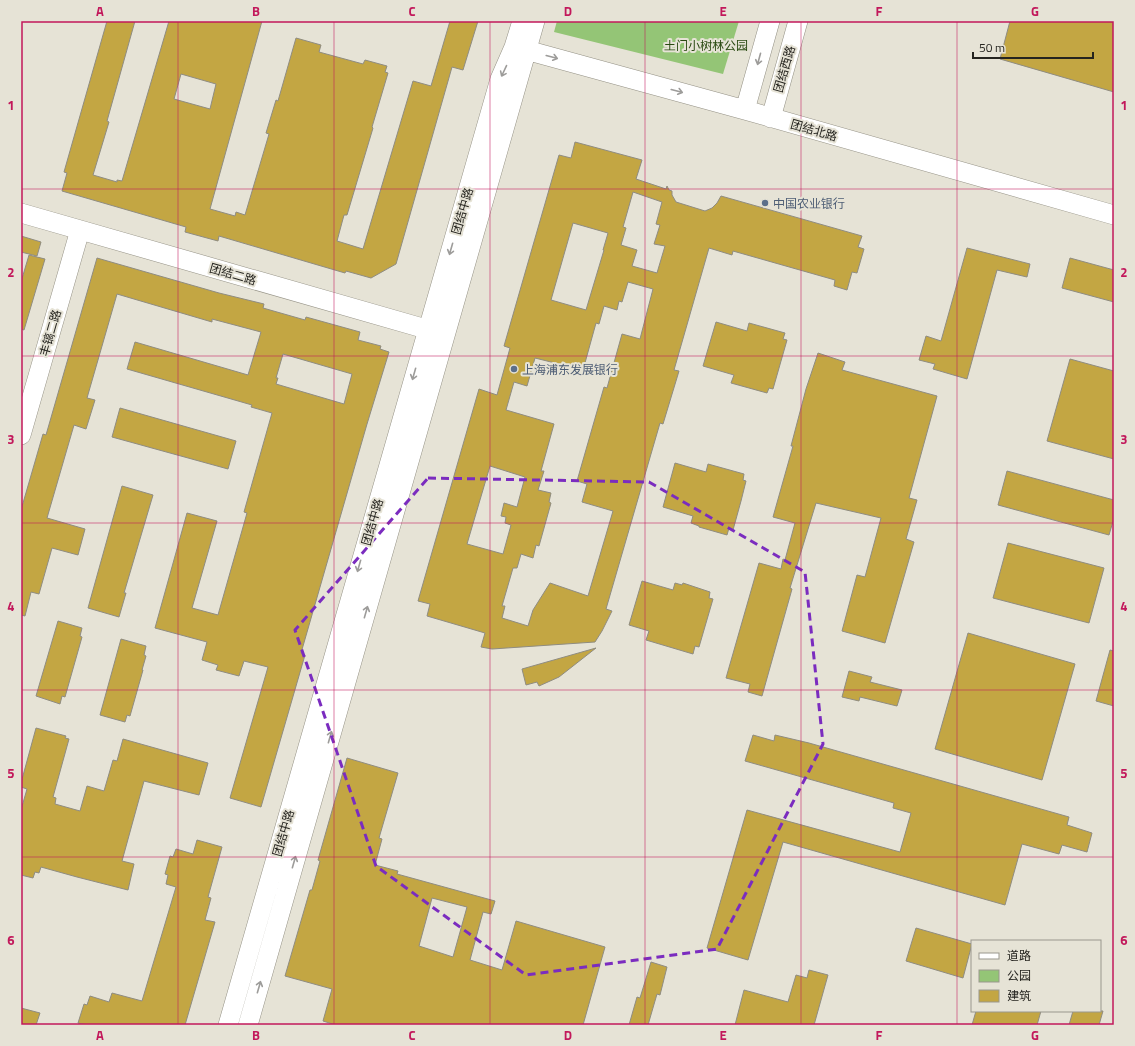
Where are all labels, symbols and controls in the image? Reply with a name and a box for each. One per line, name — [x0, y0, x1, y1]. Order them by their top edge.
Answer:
text: A — [96, 1, 104, 21]
text: B — [252, 1, 260, 21]
text: C — [408, 1, 416, 21]
text: D — [564, 1, 572, 21]
text: E — [719, 1, 727, 21]
text: F — [876, 1, 883, 21]
text: G — [1031, 1, 1039, 21]
scale bar — [973, 34, 1093, 60]
park label: 土门小树林公园 — [664, 36, 748, 55]
text: 50 m — [979, 38, 1005, 57]
street label: 团结西路 — [768, 43, 800, 95]
one-way arrow — [755, 52, 762, 65]
one-way arrow — [545, 54, 558, 61]
one-way arrow — [499, 64, 507, 76]
one-way arrow — [671, 88, 684, 95]
text: 1 — [7, 95, 15, 115]
text: 1 — [1120, 95, 1128, 115]
street label: 团结北路 — [788, 114, 840, 146]
street label: 团结中路 — [446, 185, 478, 237]
place label: 中国农业银行 — [773, 194, 845, 213]
marker: 中国农业银行 — [760, 198, 770, 208]
one-way arrow — [447, 242, 454, 255]
street label: 团结二路 — [207, 258, 259, 290]
text: 2 — [7, 262, 15, 282]
text: 2 — [1120, 262, 1128, 282]
street label: 丰镐二路 — [34, 307, 66, 359]
place label: 上海浦东发展银行 — [522, 360, 618, 379]
marker: 上海浦东发展银行 — [509, 364, 519, 374]
one-way arrow — [410, 367, 417, 380]
text: 3 — [7, 429, 15, 449]
text: 3 — [1120, 429, 1128, 449]
street label: 团结中路 — [356, 496, 388, 548]
one-way arrow — [355, 559, 362, 572]
text: 4 — [7, 596, 15, 616]
text: 4 — [1120, 596, 1128, 616]
one-way arrow — [363, 606, 370, 619]
one-way arrow — [327, 731, 334, 744]
text: 5 — [7, 763, 15, 783]
text: 5 — [1120, 763, 1128, 783]
street label: 团结中路 — [267, 807, 299, 859]
one-way arrow — [291, 856, 299, 869]
text: 6 — [7, 930, 15, 950]
text: 6 — [1120, 930, 1128, 950]
legend — [971, 940, 1101, 1012]
text: 道路 — [1007, 946, 1031, 965]
text: 公园 — [1007, 966, 1031, 985]
one-way arrow — [256, 981, 263, 994]
text: 建筑 — [1007, 986, 1031, 1005]
text: A — [96, 1025, 104, 1045]
text: B — [252, 1025, 260, 1045]
text: C — [408, 1025, 416, 1045]
text: D — [564, 1025, 572, 1045]
text: E — [719, 1025, 727, 1045]
text: F — [876, 1025, 883, 1045]
text: G — [1031, 1025, 1039, 1045]

